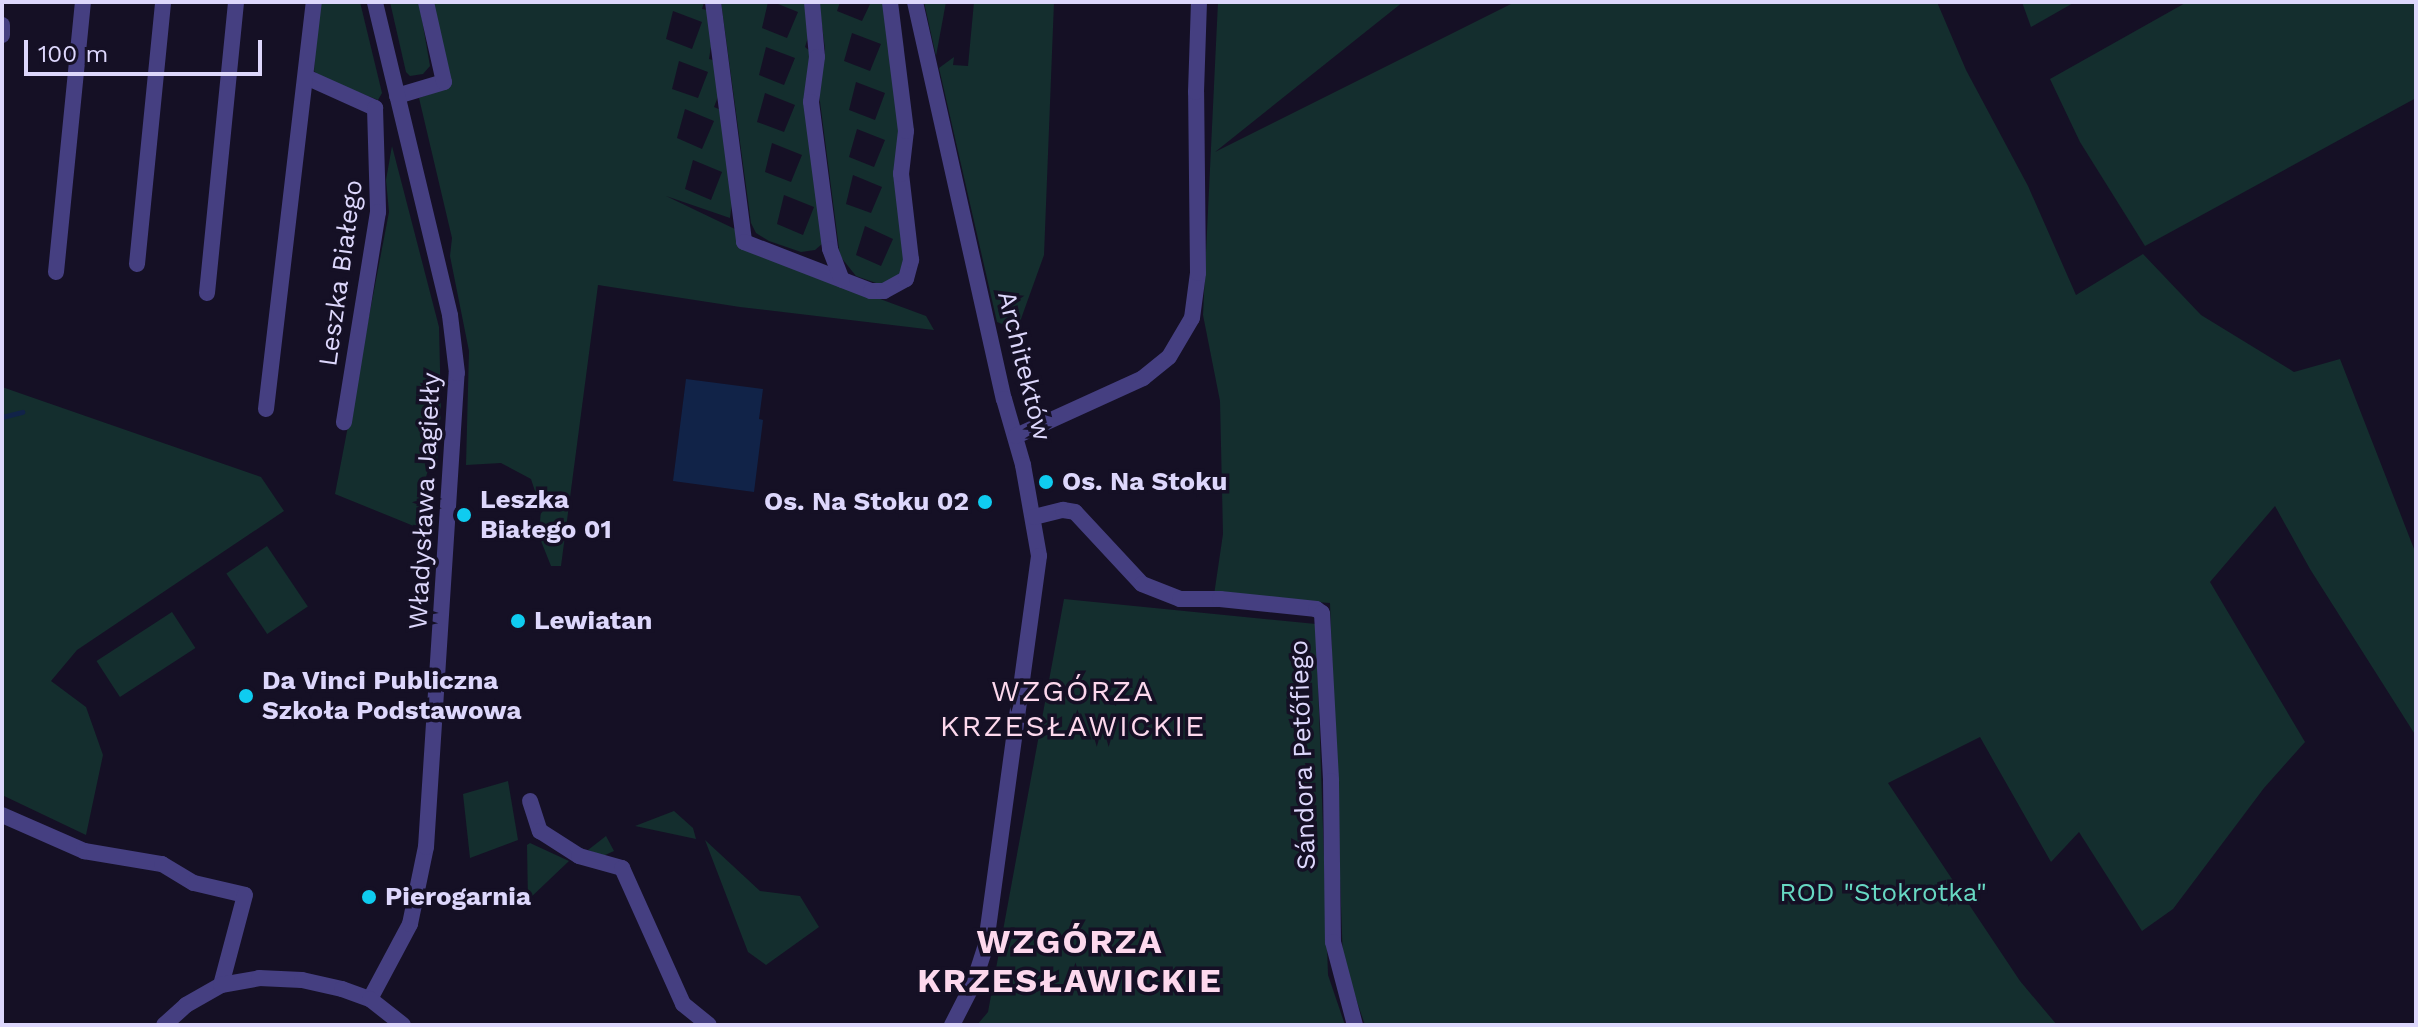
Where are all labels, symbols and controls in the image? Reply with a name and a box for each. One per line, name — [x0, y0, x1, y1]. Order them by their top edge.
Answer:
scale bar — [28, 24, 266, 74]
text: 100 m — [38, 40, 108, 68]
street label: Leszka Białego — [312, 177, 370, 369]
street label: Architektów — [990, 288, 1058, 444]
street label: Władysława Jagiełły — [403, 371, 447, 631]
place label: Os. Na Stoku — [1062, 466, 1228, 498]
marker: Os. Na Stoku — [1037, 473, 1055, 491]
place label: Leszka Białego 01 — [480, 484, 612, 546]
place label: Os. Na Stoku 02 — [764, 486, 969, 518]
marker: Os. Na Stoku 02 — [976, 493, 994, 511]
marker: Leszka Białego 01 — [455, 506, 473, 524]
place label: Lewiatan — [534, 605, 652, 637]
marker: Lewiatan — [509, 612, 527, 630]
street label: Sándora Petőfiego — [1283, 639, 1323, 871]
place label: Da Vinci Publiczna Szkoła Podstawowa — [262, 665, 522, 726]
district label: WZGÓRZA KRZESŁAWICKIE — [940, 673, 1206, 744]
marker: Da Vinci Publiczna Szkoła Podstawowa — [237, 687, 255, 705]
park label: ROD "Stokrotka" — [1779, 877, 1987, 909]
place label: Pierogarnia — [385, 881, 531, 913]
marker: Pierogarnia — [360, 888, 378, 906]
district label: WZGÓRZA KRZESŁAWICKIE — [917, 921, 1223, 1000]

